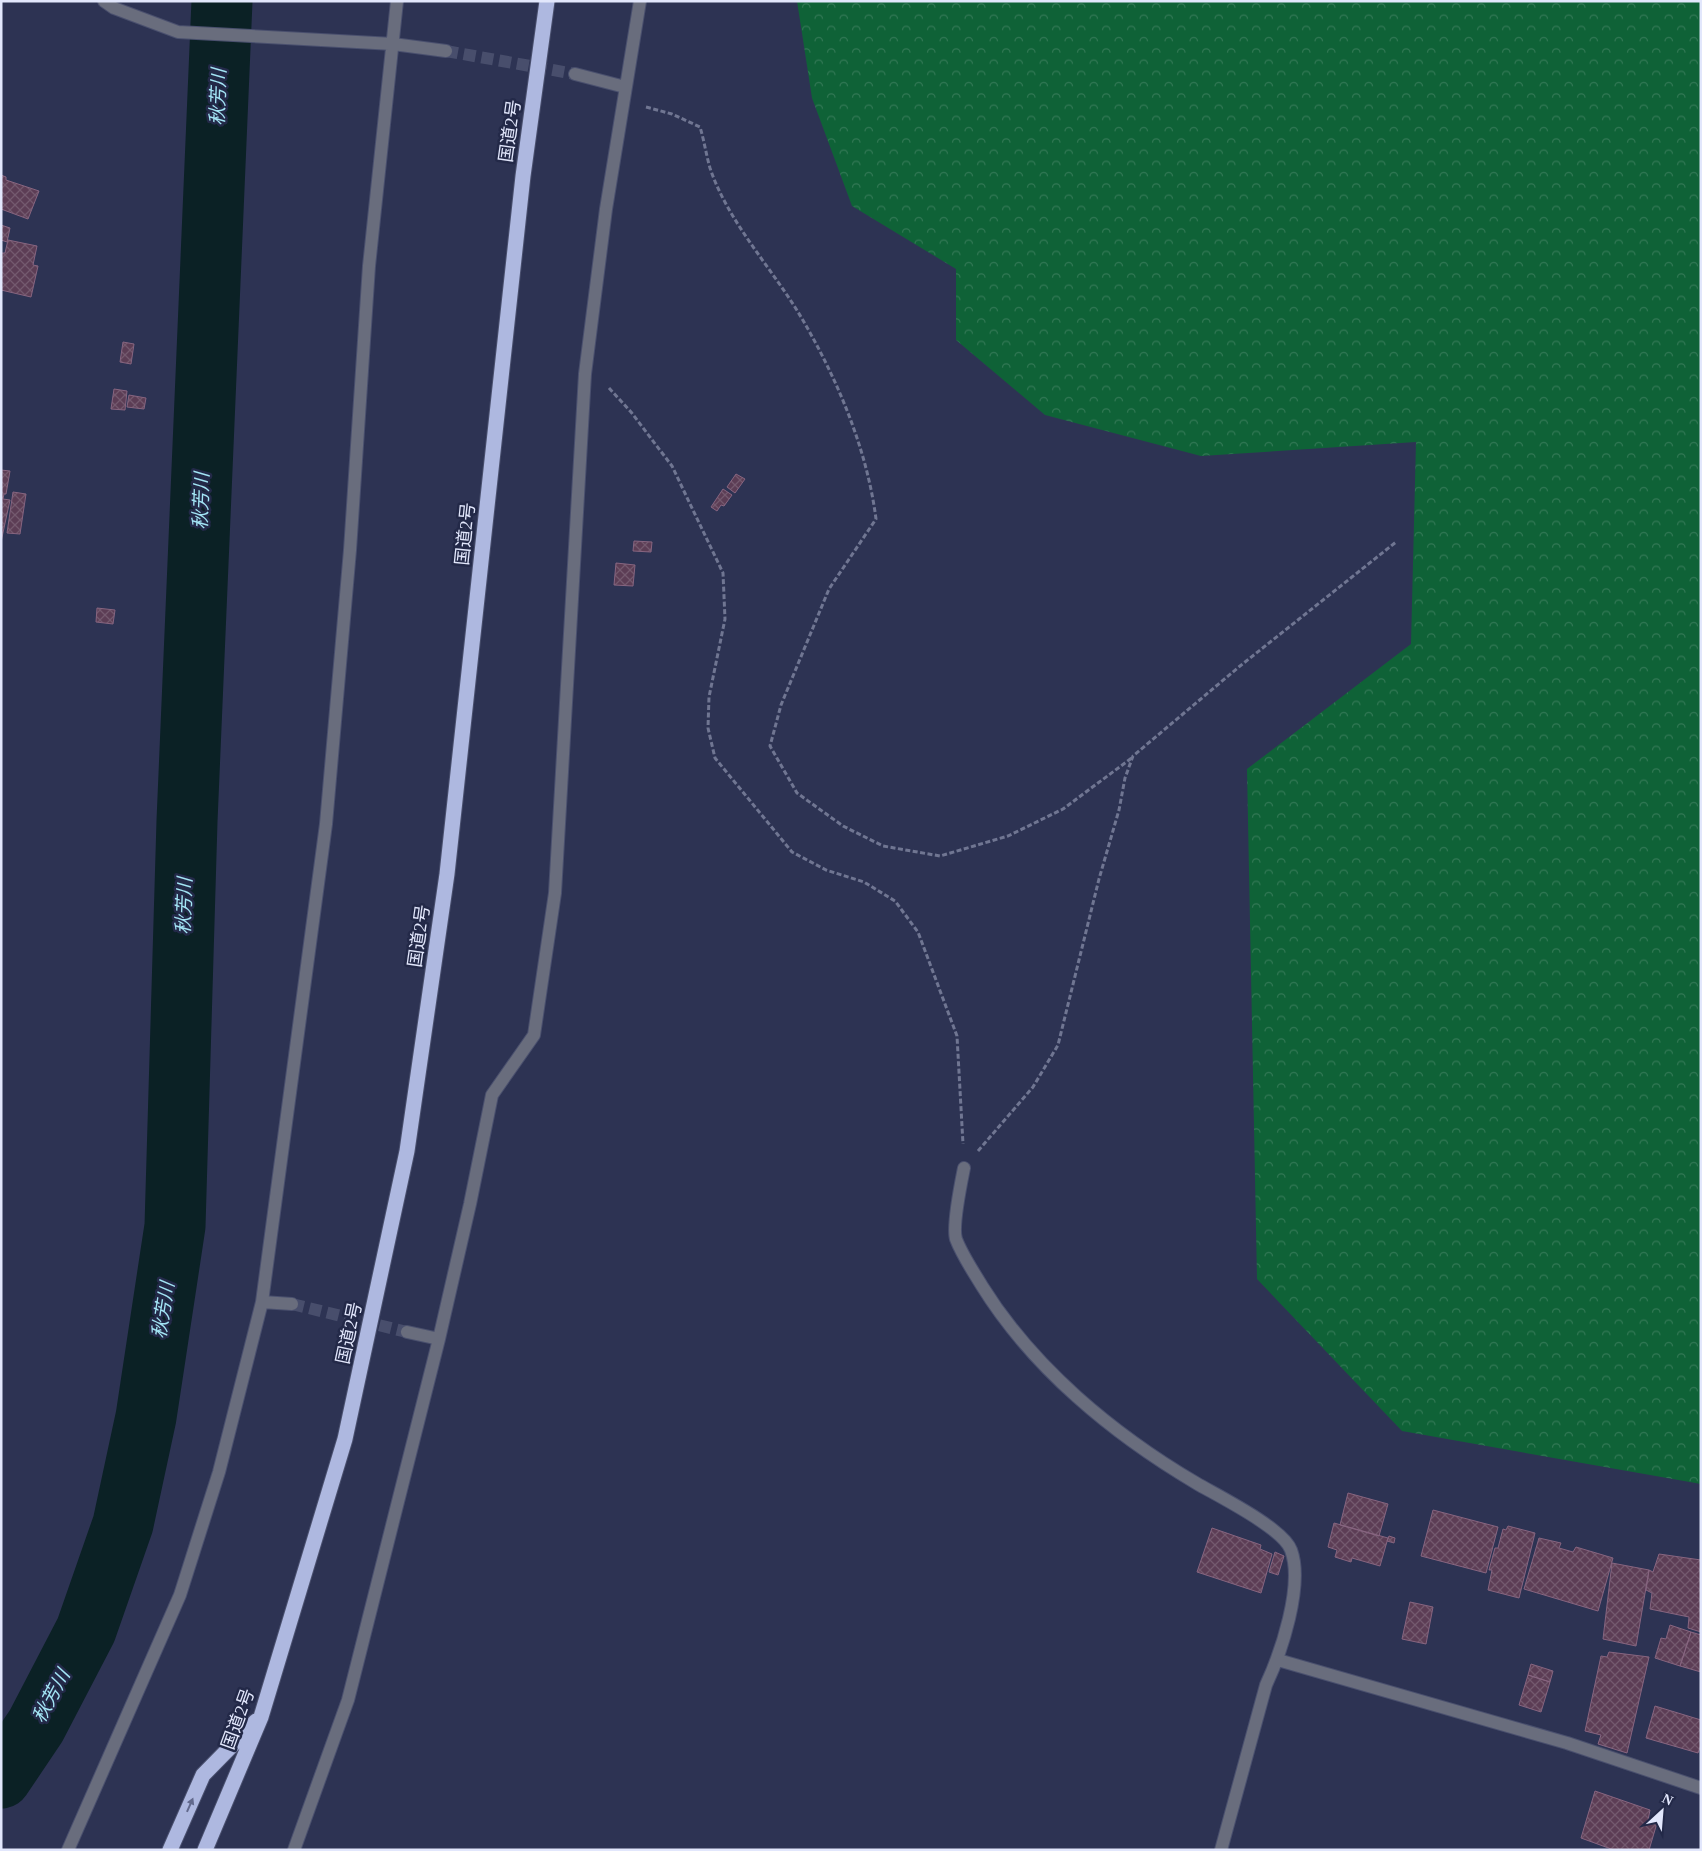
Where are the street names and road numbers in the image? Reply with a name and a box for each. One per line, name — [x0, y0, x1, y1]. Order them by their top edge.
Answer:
street label: 国道2号 — [496, 98, 524, 164]
street label: 国道2号 — [452, 502, 478, 566]
street label: 国道2号 — [405, 903, 433, 969]
street label: 国道2号 — [333, 1300, 365, 1366]
street label: 国道2号 — [218, 1686, 258, 1752]

